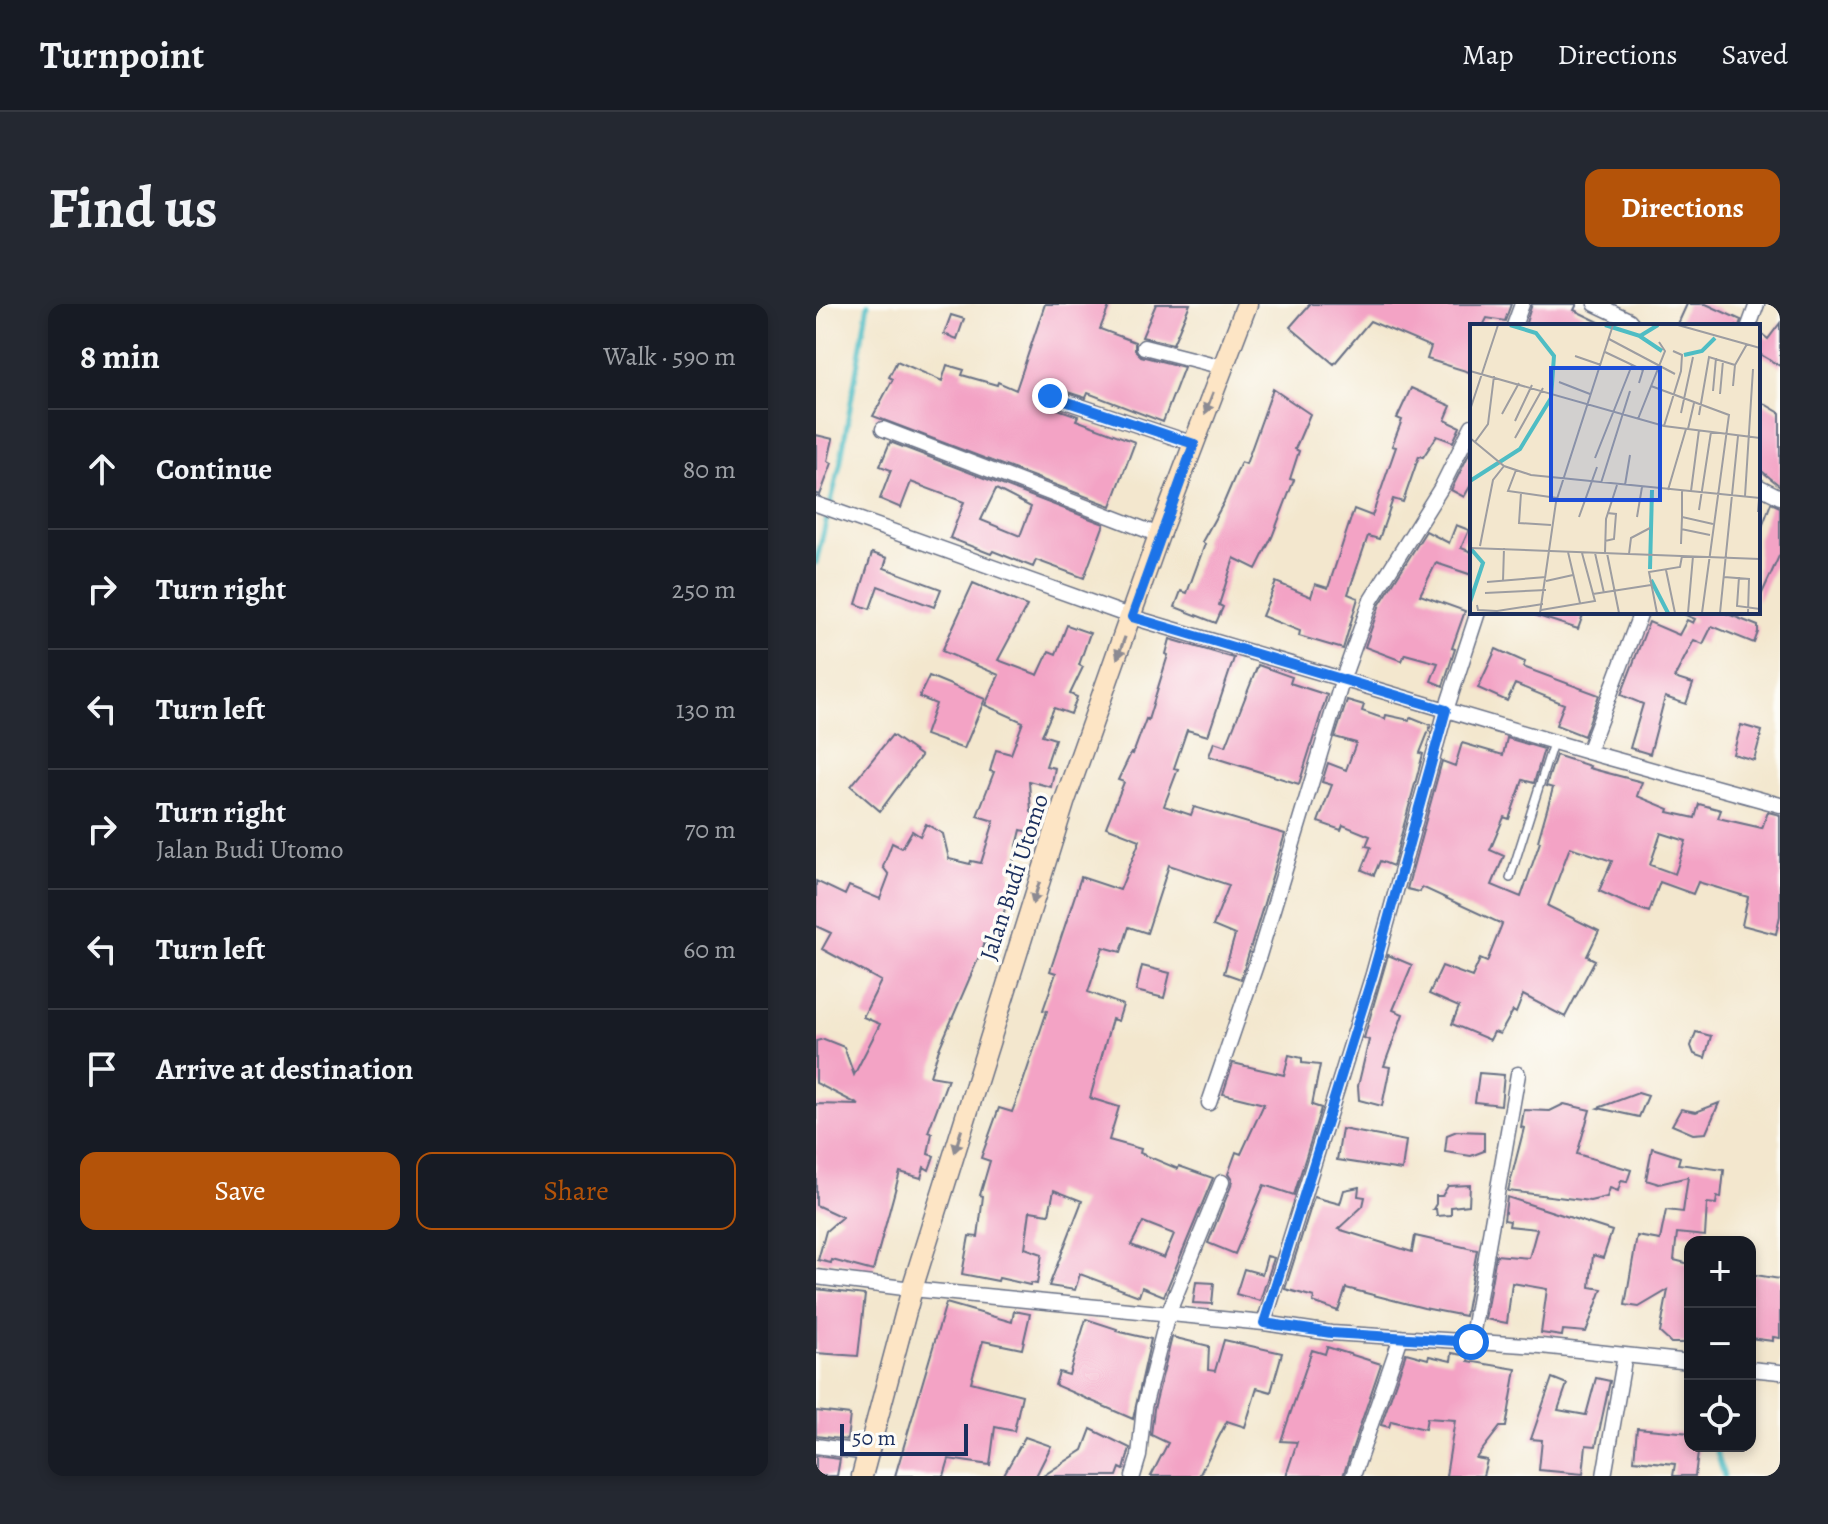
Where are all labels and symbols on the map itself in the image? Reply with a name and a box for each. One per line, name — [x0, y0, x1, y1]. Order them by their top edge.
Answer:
inset map — [1470, 324, 1760, 614]
route end — [1032, 378, 1068, 414]
one-way arrow — [1202, 391, 1215, 415]
one-way arrow — [1114, 636, 1127, 660]
street label: Jalan Budi Utomo — [972, 790, 1056, 964]
one-way arrow — [1029, 882, 1042, 906]
one-way arrow — [951, 1130, 964, 1154]
route start — [1453, 1324, 1489, 1360]
scale bar — [840, 1420, 968, 1456]

